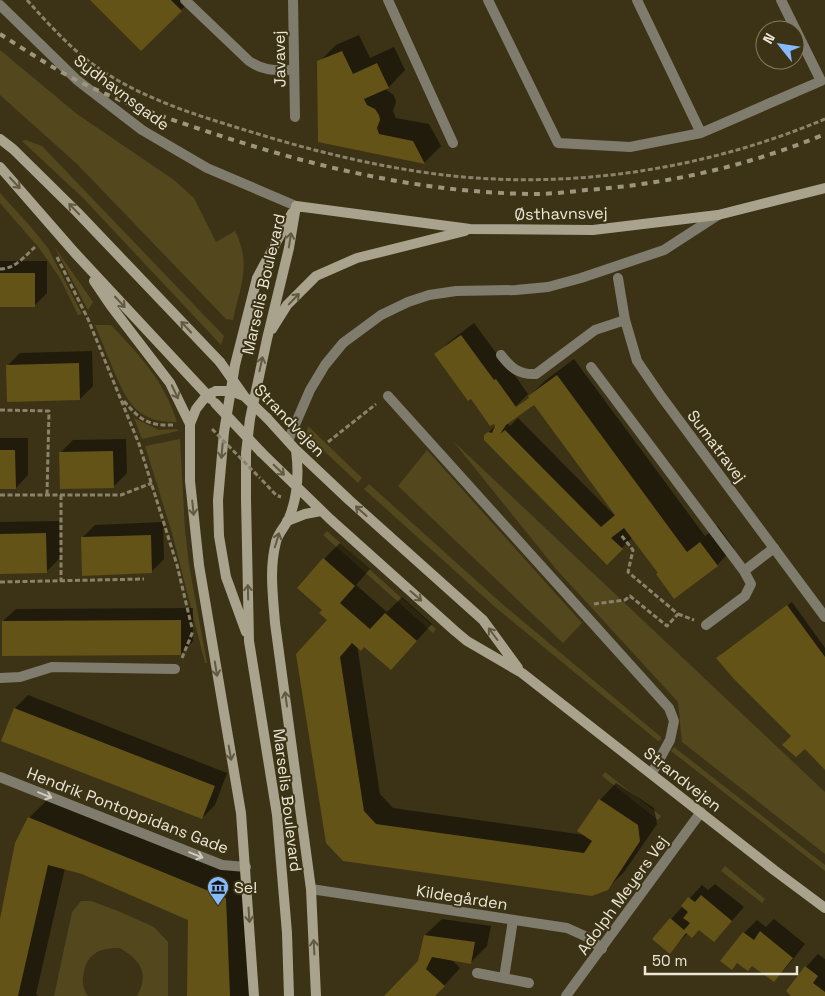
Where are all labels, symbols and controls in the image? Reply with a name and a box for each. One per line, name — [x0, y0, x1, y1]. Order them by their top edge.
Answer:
north arrow — [755, 20, 805, 70]
street label: Javavej — [269, 30, 290, 88]
text: N — [759, 30, 779, 47]
street label: Sydhavnsgade — [70, 50, 174, 135]
one-way arrow — [9, 177, 21, 190]
street label: Østhavnsvej — [514, 202, 608, 225]
one-way arrow — [68, 203, 80, 215]
street label: Marselis Boulevard — [237, 212, 290, 357]
one-way arrow — [286, 233, 296, 249]
one-way arrow — [288, 292, 300, 305]
one-way arrow — [114, 295, 126, 308]
one-way arrow — [180, 321, 192, 333]
one-way arrow — [257, 357, 266, 373]
street label: Strandvejen — [250, 380, 330, 461]
one-way arrow — [171, 384, 180, 399]
street label: Sumatravej — [682, 406, 751, 487]
one-way arrow — [218, 443, 227, 459]
one-way arrow — [273, 464, 285, 476]
one-way arrow — [188, 500, 198, 516]
one-way arrow — [354, 505, 367, 516]
one-way arrow — [273, 532, 283, 548]
one-way arrow — [244, 584, 253, 600]
one-way arrow — [409, 590, 422, 602]
one-way arrow — [488, 627, 498, 641]
one-way arrow — [211, 661, 221, 677]
one-way arrow — [280, 691, 290, 707]
street label: Marselis Boulevard — [268, 727, 307, 873]
street label: Strandvejen — [639, 742, 726, 816]
one-way arrow — [226, 745, 235, 761]
street label: Hendrik Pontoppidans Gade — [24, 762, 232, 859]
one-way arrow — [37, 791, 52, 800]
street label: Adolph Meyers Vej — [572, 832, 673, 959]
one-way arrow — [188, 851, 203, 860]
museum icon: Se! — [206, 875, 230, 906]
place label: Se! — [234, 877, 257, 898]
street label: Kildegården — [415, 880, 509, 915]
one-way arrow — [244, 906, 253, 922]
one-way arrow — [310, 940, 319, 956]
scale bar — [645, 944, 798, 976]
text: 50 m — [652, 951, 687, 970]

